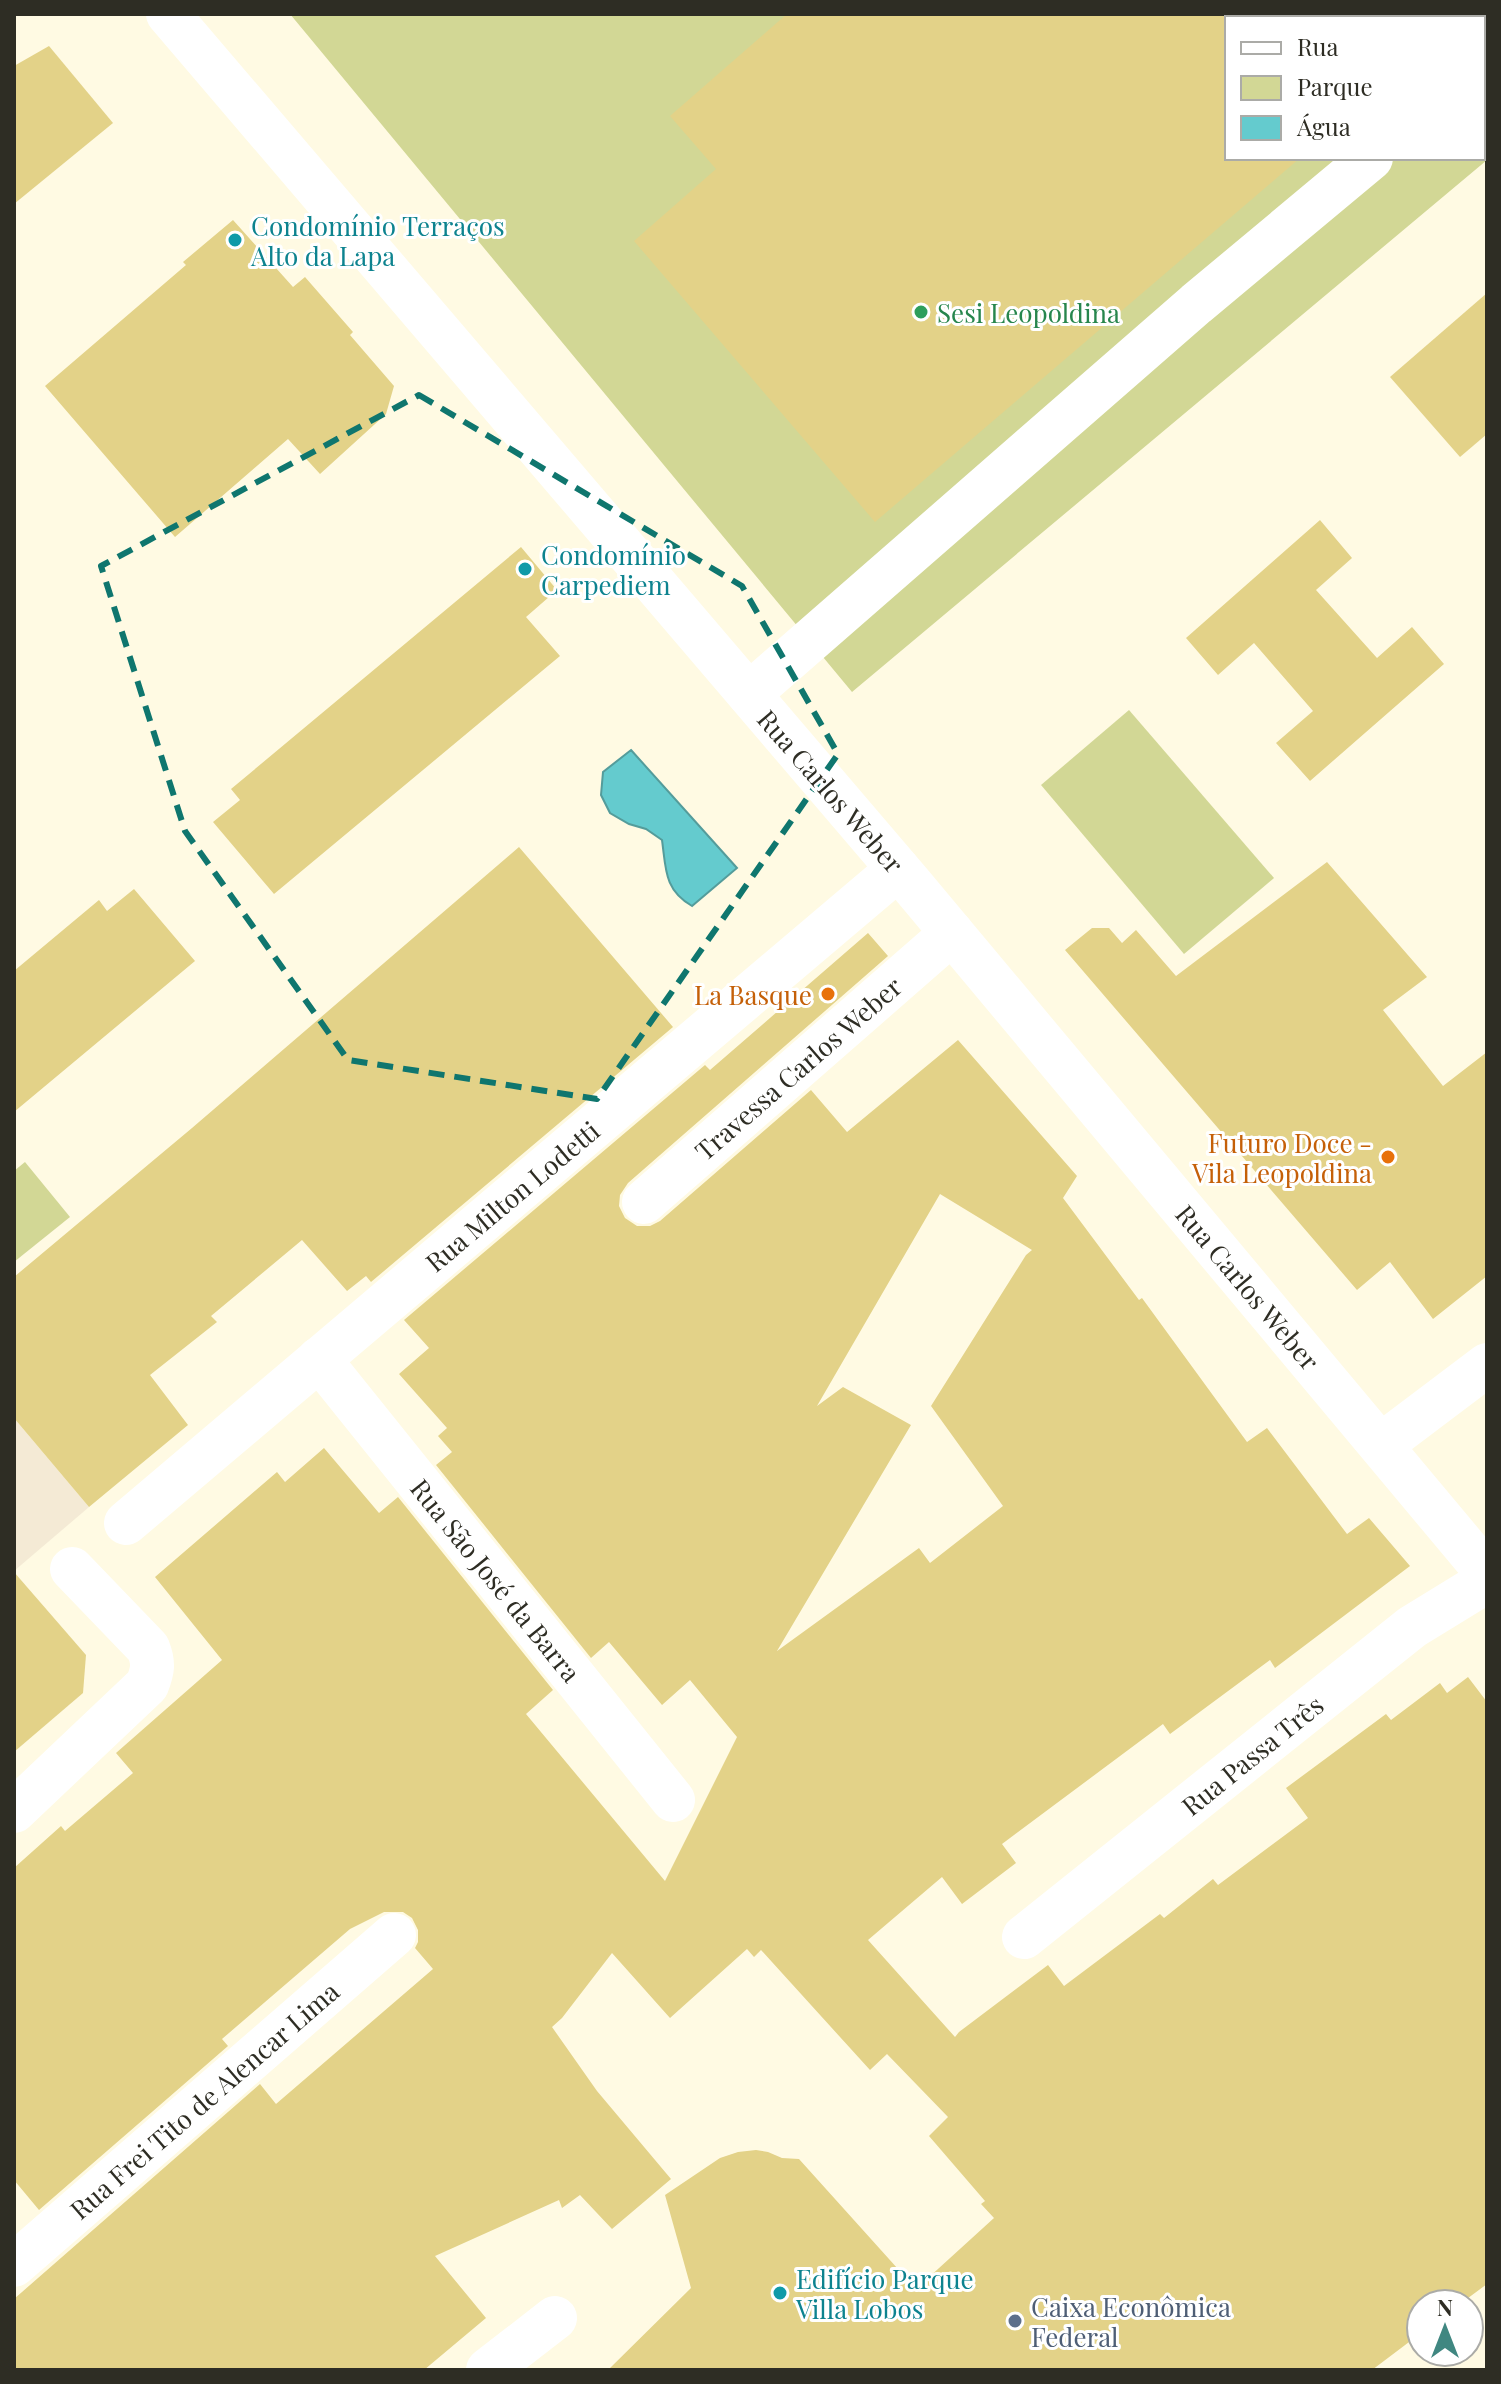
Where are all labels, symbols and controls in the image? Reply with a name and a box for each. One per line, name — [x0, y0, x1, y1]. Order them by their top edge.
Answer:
legend — [1225, 16, 1485, 160]
text: Rua — [1297, 30, 1338, 62]
text: Parque — [1297, 70, 1373, 102]
text: Água — [1296, 110, 1351, 142]
place label: Condomínio Terraços Alto da Lapa — [250, 208, 505, 273]
marker: Condomínio Terraços Alto da Lapa — [226, 231, 244, 249]
place label: Sesi Leopoldina — [937, 295, 1120, 330]
marker: Sesi Leopoldina — [912, 303, 930, 321]
place label: Condomínio Carpediem — [541, 537, 686, 602]
marker: Condomínio Carpediem — [516, 560, 534, 578]
street label: Rua Carlos Weber — [750, 702, 912, 880]
street label: Travessa Carlos Weber — [687, 968, 909, 1168]
place label: La Basque — [694, 977, 812, 1012]
marker: La Basque — [819, 985, 837, 1003]
street label: Rua Milton Lodetti — [418, 1113, 607, 1279]
place label: Futuro Doce - Vila Leopoldina — [1191, 1125, 1372, 1190]
marker: Futuro Doce - Vila Leopoldina — [1379, 1148, 1397, 1166]
street label: Rua Carlos Weber — [1168, 1197, 1328, 1377]
street label: Rua São José da Barra — [403, 1471, 589, 1689]
street label: Rua Passa Três — [1174, 1687, 1330, 1823]
street label: Rua Frei Tito de Alencar Lima — [62, 1973, 346, 2226]
place label: Edifício Parque Villa Lobos — [795, 2261, 974, 2326]
marker: Edifício Parque Villa Lobos — [771, 2284, 789, 2302]
north arrow — [1405, 2288, 1485, 2368]
place label: Caixa Econômica Federal — [1031, 2289, 1231, 2354]
text: N — [1437, 2292, 1453, 2322]
marker: Caixa Econômica Federal — [1006, 2312, 1024, 2330]

